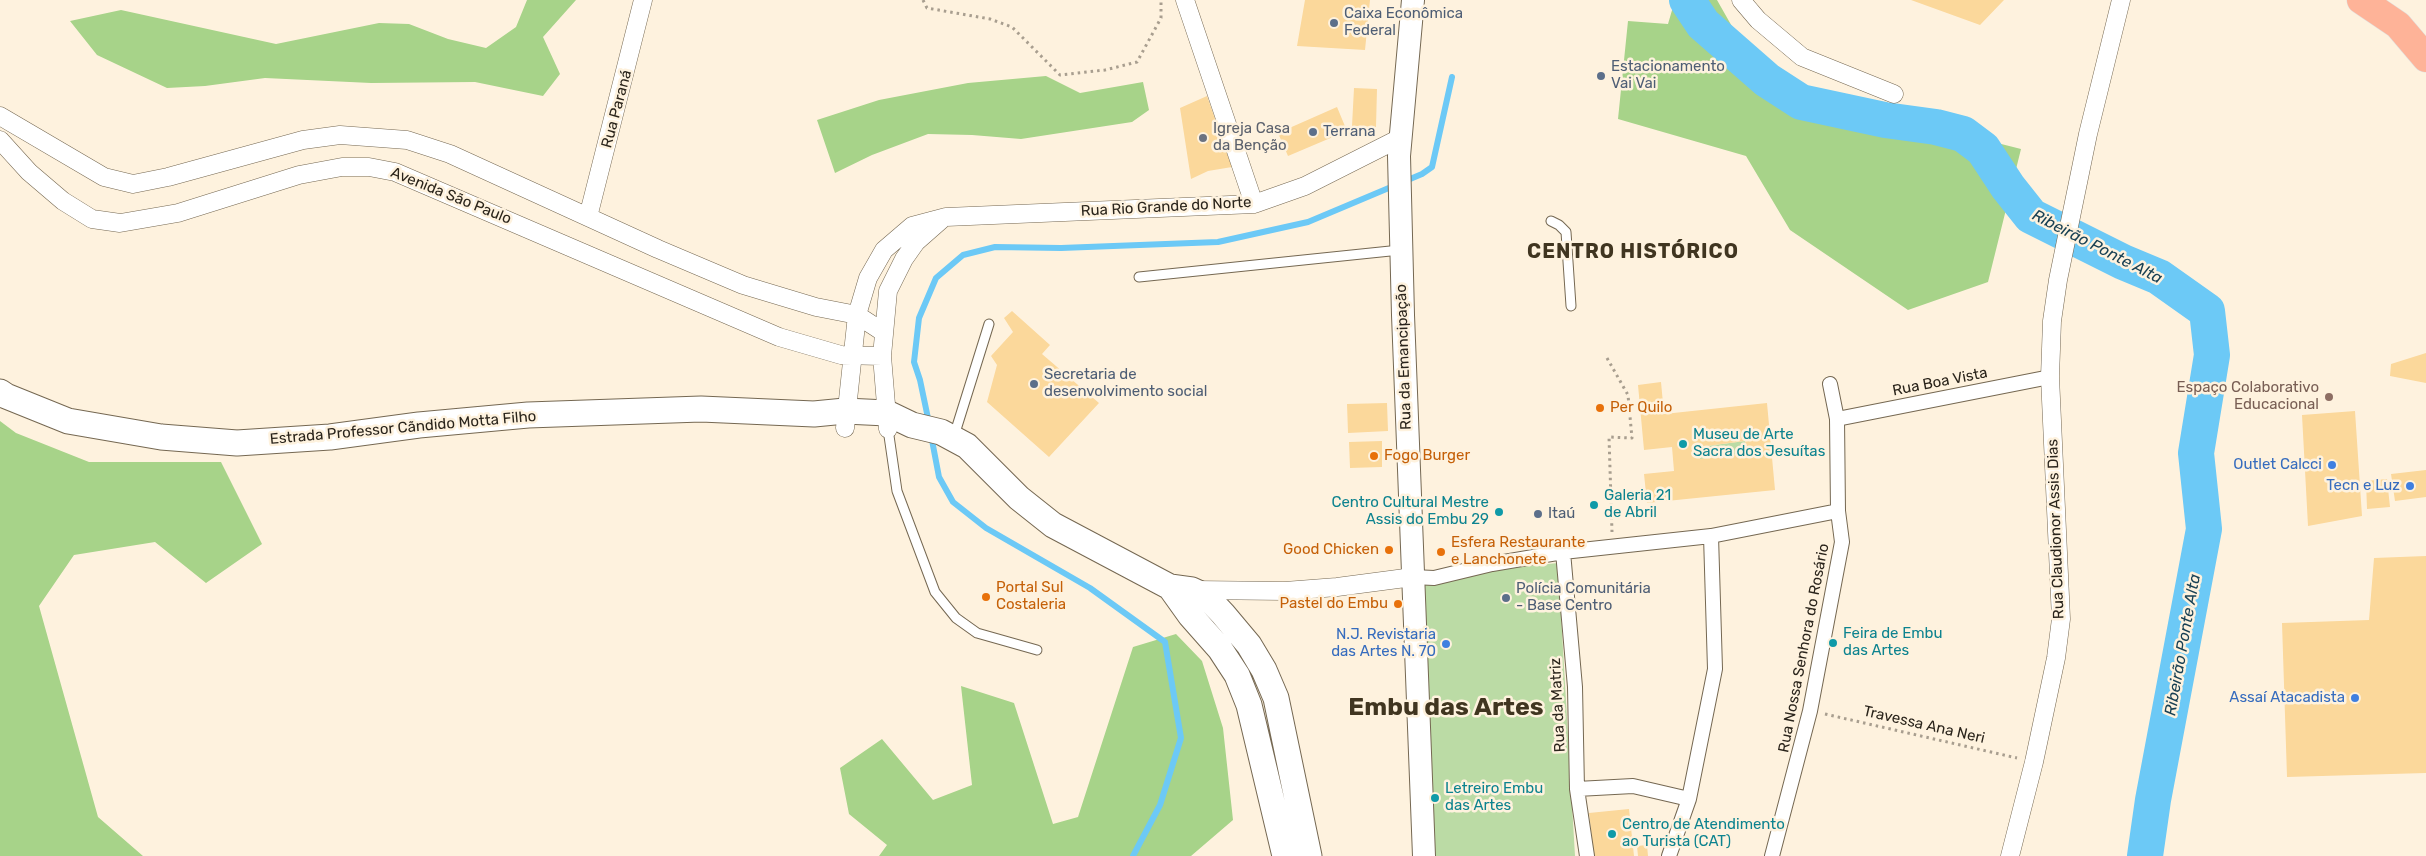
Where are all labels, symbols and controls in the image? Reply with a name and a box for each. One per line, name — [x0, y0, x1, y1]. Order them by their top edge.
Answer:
place label: Caixa Econômica Federal — [1344, 5, 1463, 40]
marker: Caixa Econômica Federal — [1328, 17, 1340, 29]
place label: Estacionamento Vai Vai — [1611, 58, 1725, 93]
street label: Rua Paraná — [598, 68, 636, 150]
marker: Estacionamento Vai Vai — [1595, 70, 1607, 82]
place label: Igreja Casa da Benção — [1213, 120, 1290, 155]
place label: Terrana — [1323, 123, 1376, 141]
marker: Terrana — [1307, 126, 1319, 138]
marker: Igreja Casa da Benção — [1197, 132, 1209, 144]
street label: Avenida São Paulo — [388, 164, 514, 228]
street label: Rua Rio Grande do Norte — [1080, 194, 1252, 220]
water label: Ribeirão Ponte Alta — [2029, 206, 2165, 288]
district label: CENTRO HISTÓRICO — [1525, 240, 1741, 264]
street label: Rua da Emancipação — [1392, 284, 1416, 430]
street label: Rua Boa Vista — [1891, 364, 1989, 400]
place label: Secretaria de desenvolvimento social — [1044, 366, 1207, 401]
marker: Secretaria de desenvolvimento social — [1028, 378, 1040, 390]
place label: Espaço Colaborativo Educacional — [2176, 379, 2319, 414]
marker: Espaço Colaborativo Educacional — [2323, 391, 2335, 403]
place label: Per Quilo — [1610, 399, 1672, 417]
marker: Per Quilo — [1594, 402, 1606, 414]
street label: Estrada Professor Cãndido Motta Filho — [269, 407, 537, 449]
place label: Museu de Arte Sacra dos Jesuítas — [1693, 426, 1825, 461]
marker: Museu de Arte Sacra dos Jesuítas — [1677, 438, 1689, 450]
street label: Rua Claudionor Assis Dias — [2044, 439, 2068, 619]
place label: Fogo Burger — [1384, 447, 1470, 465]
marker: Fogo Burger — [1368, 450, 1380, 462]
place label: Outlet Calcci — [2233, 456, 2322, 474]
marker: Outlet Calcci — [2326, 459, 2338, 471]
place label: Tecn e Luz — [2326, 477, 2400, 495]
marker: Tecn e Luz — [2404, 480, 2416, 492]
place label: Galeria 21 de Abril — [1604, 487, 1671, 522]
place label: Centro Cultural Mestre Assis do Embu 29 — [1331, 494, 1489, 529]
marker: Galeria 21 de Abril — [1588, 499, 1600, 511]
place label: Itaú — [1548, 505, 1575, 523]
marker: Centro Cultural Mestre Assis do Embu 29 — [1493, 506, 1505, 518]
marker: Itaú — [1532, 508, 1544, 520]
place label: Esfera Restaurante e Lanchonete — [1451, 534, 1585, 569]
place label: Good Chicken — [1283, 541, 1379, 559]
street label: Rua Nossa Senhora do Rosário — [1775, 542, 1833, 754]
marker: Good Chicken — [1383, 544, 1395, 556]
marker: Esfera Restaurante e Lanchonete — [1435, 546, 1447, 558]
water label: Ribeirão Ponte Alta — [2161, 573, 2205, 717]
place label: Portal Sul Costaleria — [996, 579, 1066, 614]
place label: Polícia Comunitária - Base Centro — [1516, 580, 1651, 615]
marker: Portal Sul Costaleria — [980, 591, 992, 603]
marker: Polícia Comunitária - Base Centro — [1500, 592, 1512, 604]
place label: Pastel do Embu — [1279, 595, 1388, 613]
marker: Pastel do Embu — [1392, 598, 1404, 610]
place label: Feira de Embu das Artes — [1843, 625, 1943, 660]
place label: N.J. Revistaria das Artes N. 70 — [1331, 626, 1436, 661]
marker: Feira de Embu das Artes — [1827, 637, 1839, 649]
marker: N.J. Revistaria das Artes N. 70 — [1440, 638, 1452, 650]
street label: Rua da Matriz — [1547, 657, 1569, 753]
place label: Assaí Atacadista — [2229, 689, 2345, 707]
marker: Assaí Atacadista — [2349, 692, 2361, 704]
district label: Embu das Artes — [1348, 693, 1544, 723]
street label: Travessa Ana Neri — [1862, 702, 1986, 748]
place label: Letreiro Embu das Artes — [1445, 780, 1543, 815]
marker: Letreiro Embu das Artes — [1429, 792, 1441, 804]
place label: Centro de Atendimento ao Turista (CAT) — [1622, 816, 1785, 851]
marker: Centro de Atendimento ao Turista (CAT) — [1606, 828, 1618, 840]

